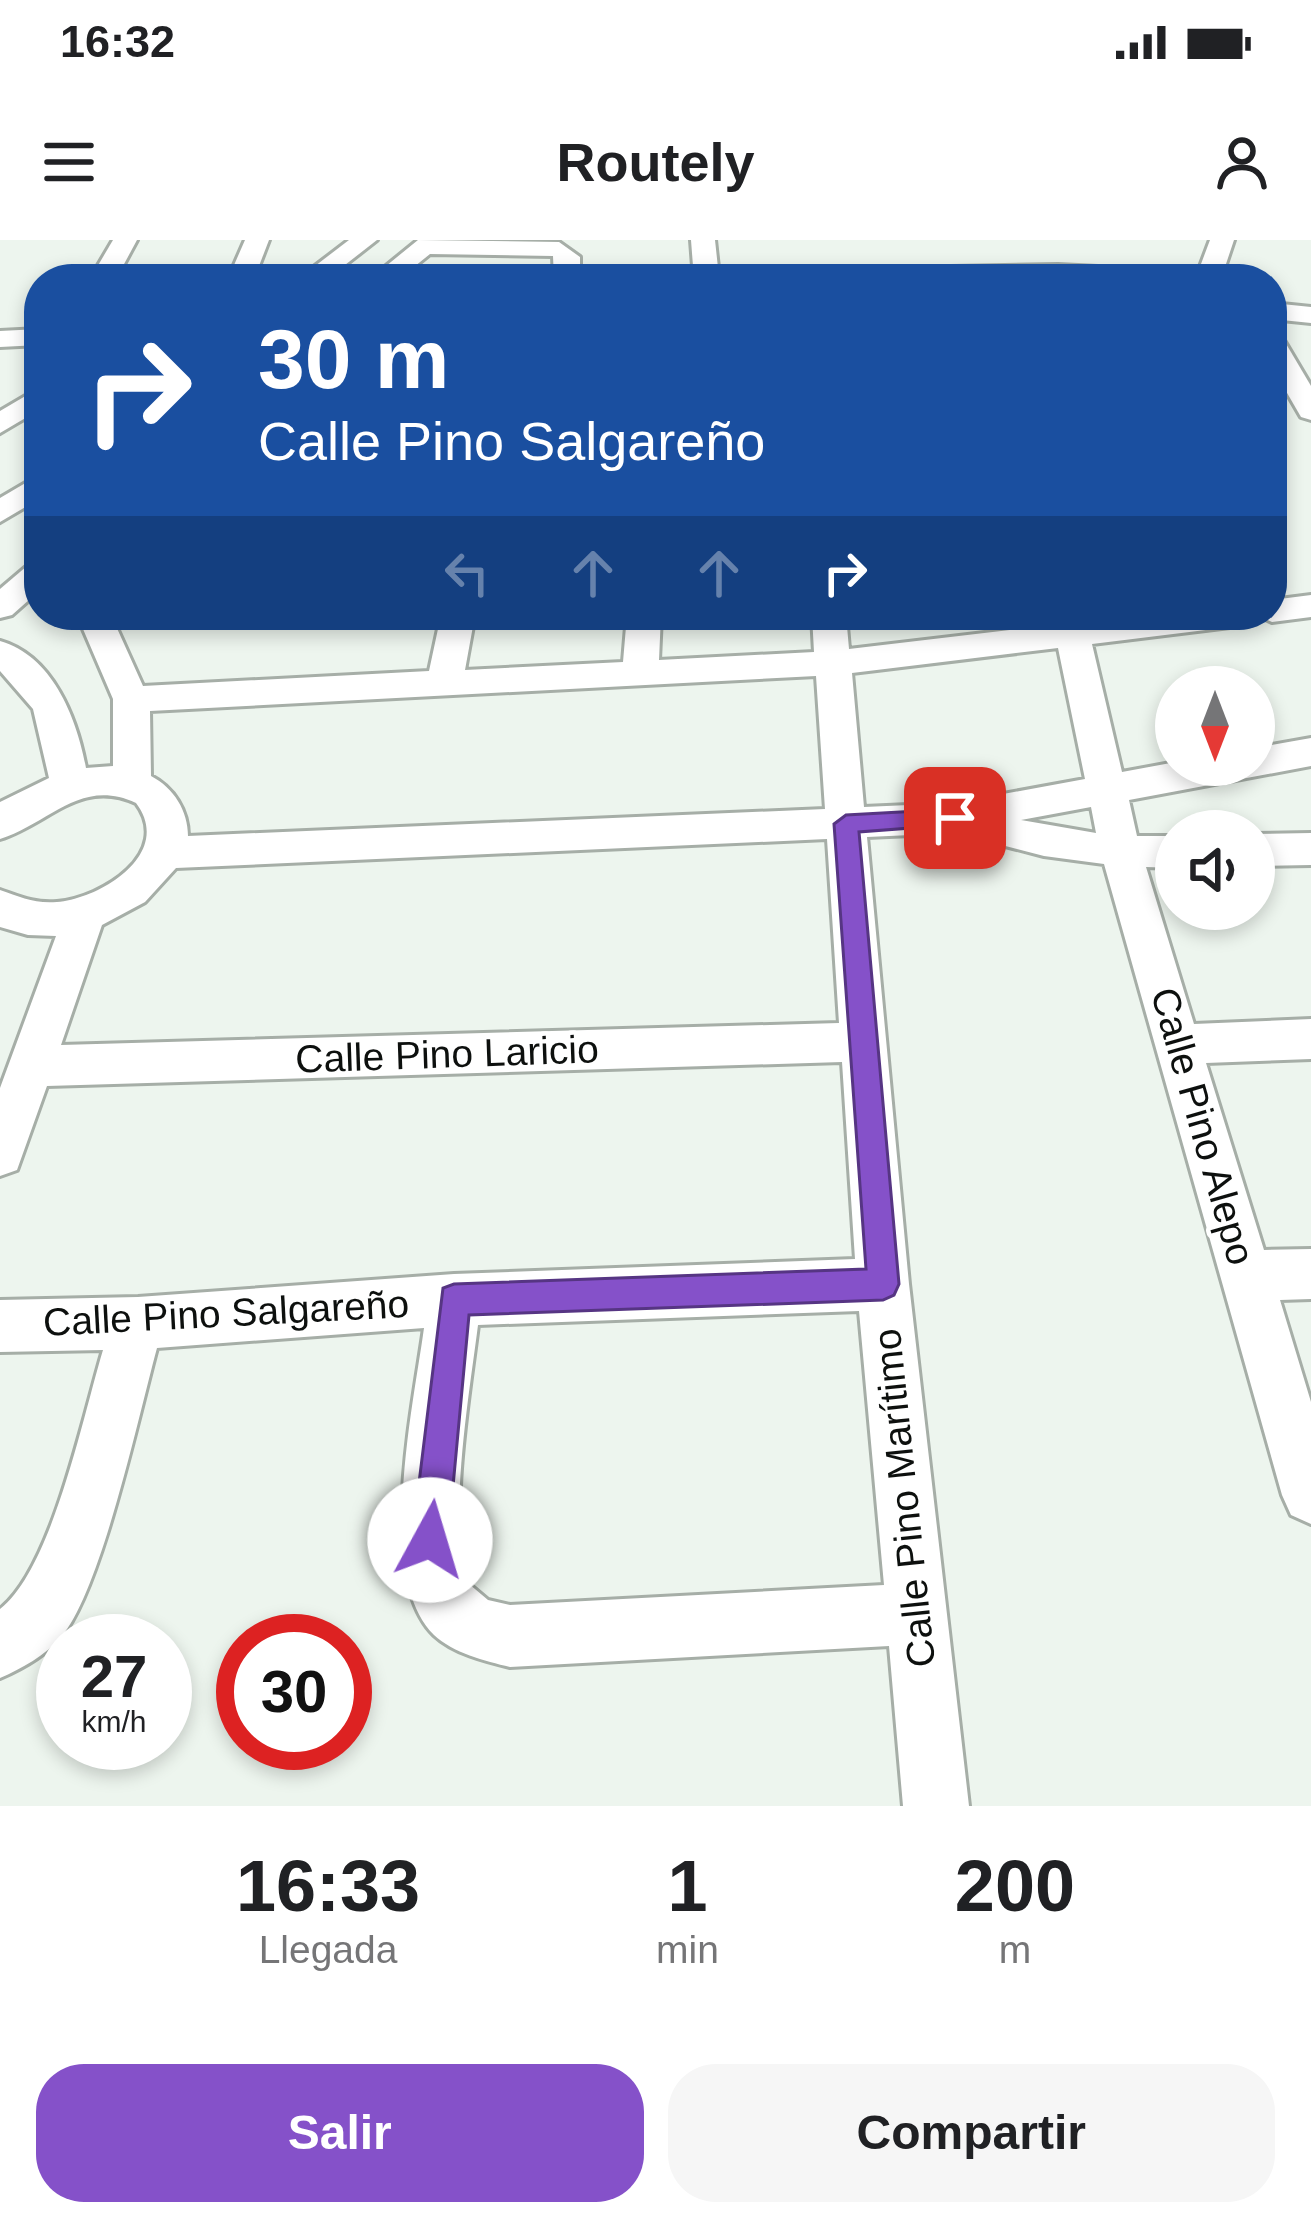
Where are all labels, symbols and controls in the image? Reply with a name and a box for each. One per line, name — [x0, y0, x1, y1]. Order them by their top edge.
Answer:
text: 16:32 — [60, 16, 175, 67]
icon: menu — [36, 129, 102, 195]
icon: person — [1209, 129, 1275, 195]
text: Routely — [556, 132, 755, 192]
icon: right — [60, 312, 216, 468]
text: 30 m — [258, 312, 449, 406]
text: Calle Pino Salgareño — [258, 411, 765, 471]
icon: left — [434, 540, 500, 606]
icon: ahead — [560, 540, 626, 606]
icon: ahead — [686, 540, 752, 606]
icon: right — [812, 540, 878, 606]
north arrow — [1155, 666, 1275, 786]
map controls — [1155, 666, 1275, 930]
pin — [904, 767, 1006, 869]
icon: arrive — [922, 785, 988, 851]
button: sound — [1155, 810, 1275, 930]
street label: Calle Pino Alepo — [1143, 983, 1263, 1269]
street label: Calle Pino Laricio — [295, 1027, 599, 1081]
street label: Calle Pino Salgareño — [42, 1282, 410, 1344]
street label: Calle Pino Marítimo — [865, 1327, 943, 1669]
position arrow — [367, 1477, 493, 1603]
speed limit sign: 30 — [216, 1614, 372, 1770]
text: 27 — [81, 1643, 147, 1710]
text: km/h — [81, 1705, 147, 1738]
text: 16:33 — [236, 1846, 420, 1926]
text: 1 — [667, 1846, 708, 1926]
text: 200 — [955, 1846, 1075, 1926]
text: Llegada — [259, 1928, 397, 1971]
text: min — [656, 1928, 719, 1971]
text: m — [999, 1928, 1031, 1971]
button: Salir — [36, 2064, 644, 2202]
button: Compartir — [668, 2064, 1275, 2202]

